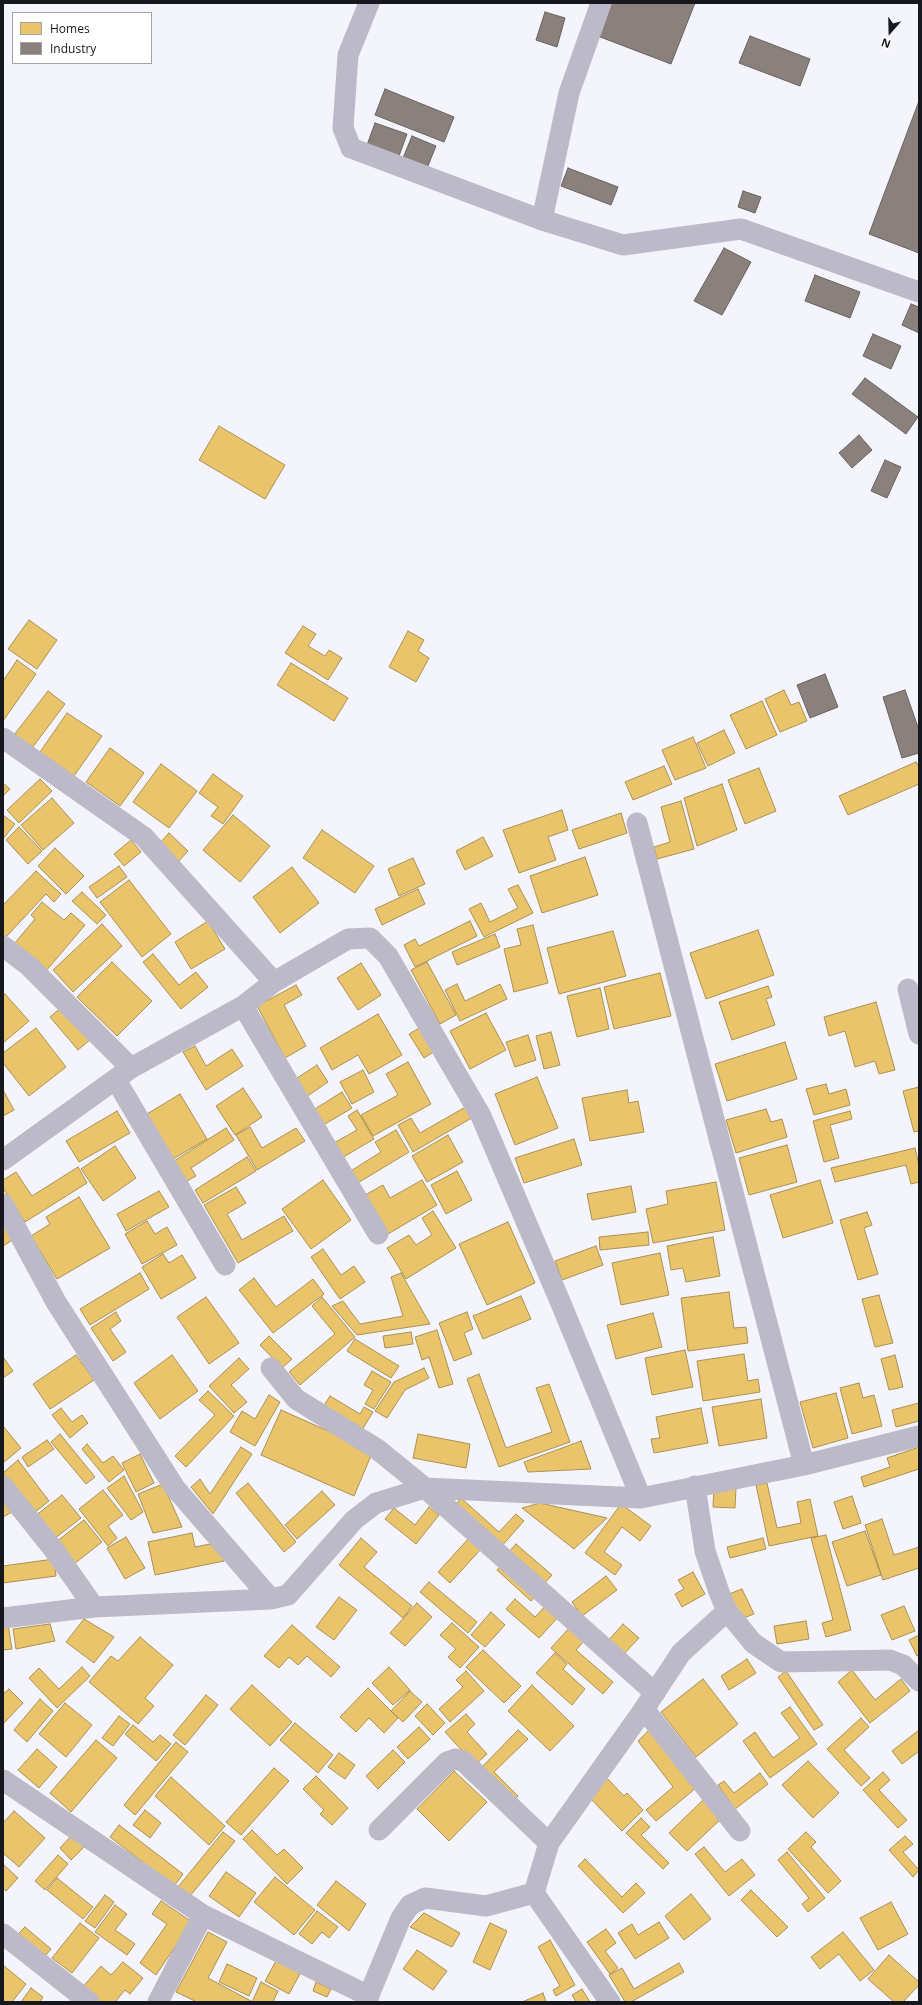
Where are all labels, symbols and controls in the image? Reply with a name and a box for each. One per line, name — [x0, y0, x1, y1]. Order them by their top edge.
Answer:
legend — [12, 12, 152, 64]
north arrow — [870, 12, 910, 52]
text: Homes — [50, 20, 90, 37]
text: N — [879, 35, 893, 52]
text: Industry — [50, 40, 96, 57]

